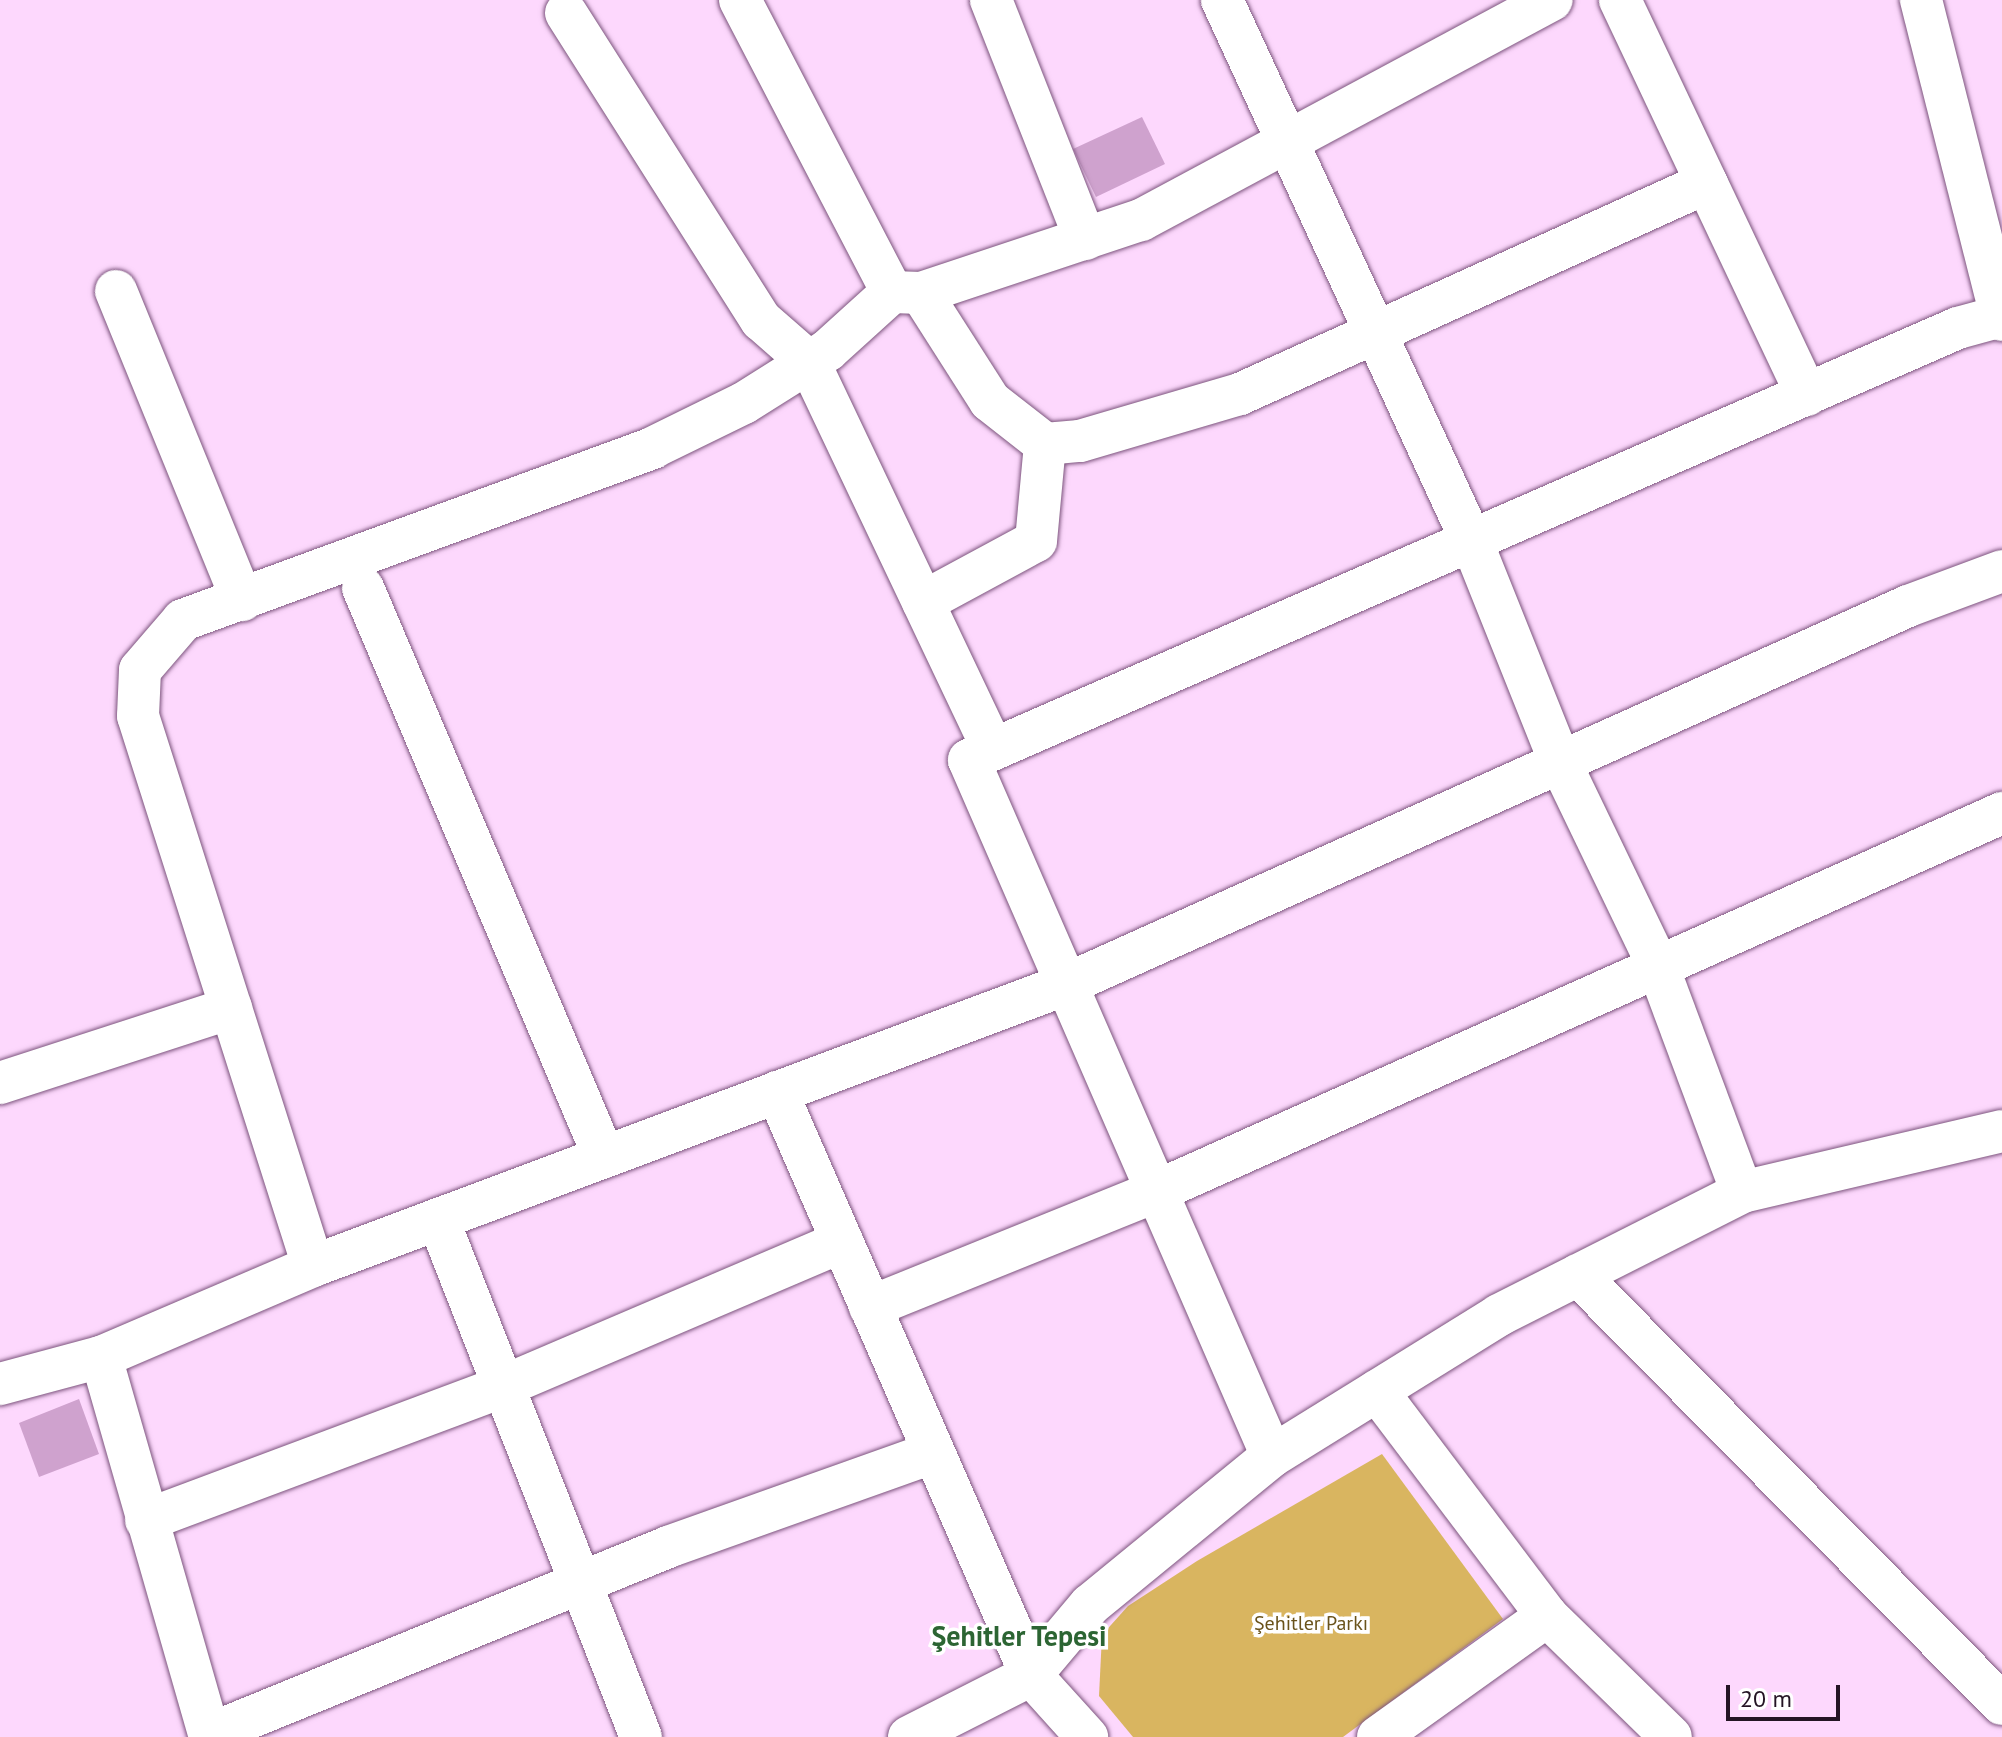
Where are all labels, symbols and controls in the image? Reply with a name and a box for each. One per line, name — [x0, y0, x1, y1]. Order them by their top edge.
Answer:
park label: Şehitler Parkı — [1254, 1611, 1368, 1635]
district label: Şehitler Tepesi — [931, 1619, 1107, 1653]
scale bar — [1730, 1669, 1844, 1719]
text: 20 m — [1740, 1683, 1792, 1714]

